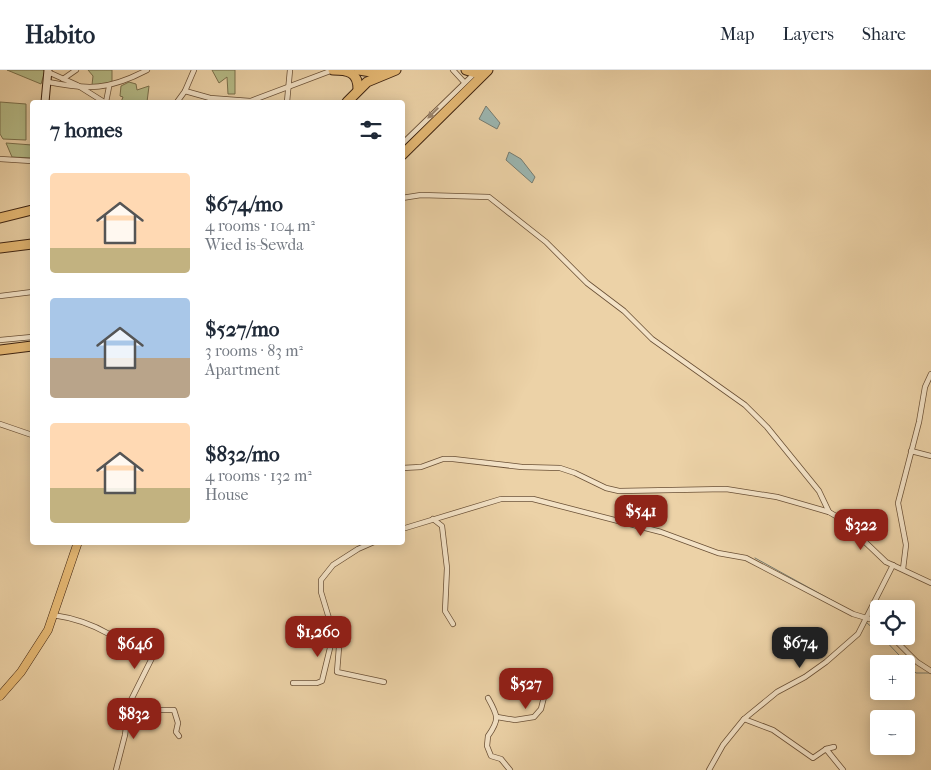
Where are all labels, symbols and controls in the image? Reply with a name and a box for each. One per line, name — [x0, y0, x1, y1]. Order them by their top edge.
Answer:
text: Habito — [25, 21, 95, 49]
text: Map — [720, 24, 754, 45]
text: Layers — [782, 24, 834, 45]
text: Share — [862, 24, 906, 45]
one-way arrow — [428, 107, 440, 119]
icon: filters — [357, 116, 385, 144]
text: 7 homes — [50, 118, 122, 142]
text: $674/mo — [205, 192, 283, 216]
icon: home — [90, 193, 150, 253]
text: 4 rooms · 104 m² — [205, 216, 315, 235]
text: Wied is-Sewda — [205, 235, 304, 254]
text: $527/mo — [205, 317, 279, 341]
icon: home — [90, 318, 150, 378]
text: 3 rooms · 83 m² — [205, 341, 303, 360]
text: Apartment — [205, 360, 280, 379]
text: $832/mo — [205, 442, 280, 466]
icon: home — [90, 443, 150, 503]
text: 4 rooms · 132 m² — [205, 466, 312, 485]
text: House — [205, 485, 248, 504]
pin: $541 — [611, 494, 671, 537]
text: $541 — [626, 501, 656, 520]
pin: $322 — [831, 508, 891, 551]
text: $322 — [845, 515, 877, 534]
map controls — [870, 600, 915, 755]
button: locate — [870, 600, 915, 645]
pin: $1,260 — [277, 616, 359, 658]
text: $1,260 — [296, 622, 340, 641]
pin: $674 — [770, 626, 830, 669]
pin: $646 — [105, 628, 165, 670]
text: $674 — [783, 633, 817, 652]
text: $646 — [117, 634, 153, 653]
button: + — [870, 655, 915, 700]
pin: $527 — [496, 668, 556, 710]
text: $527 — [510, 674, 542, 693]
pin: $832 — [104, 698, 164, 740]
text: $832 — [118, 704, 150, 723]
button: − — [870, 710, 915, 755]

